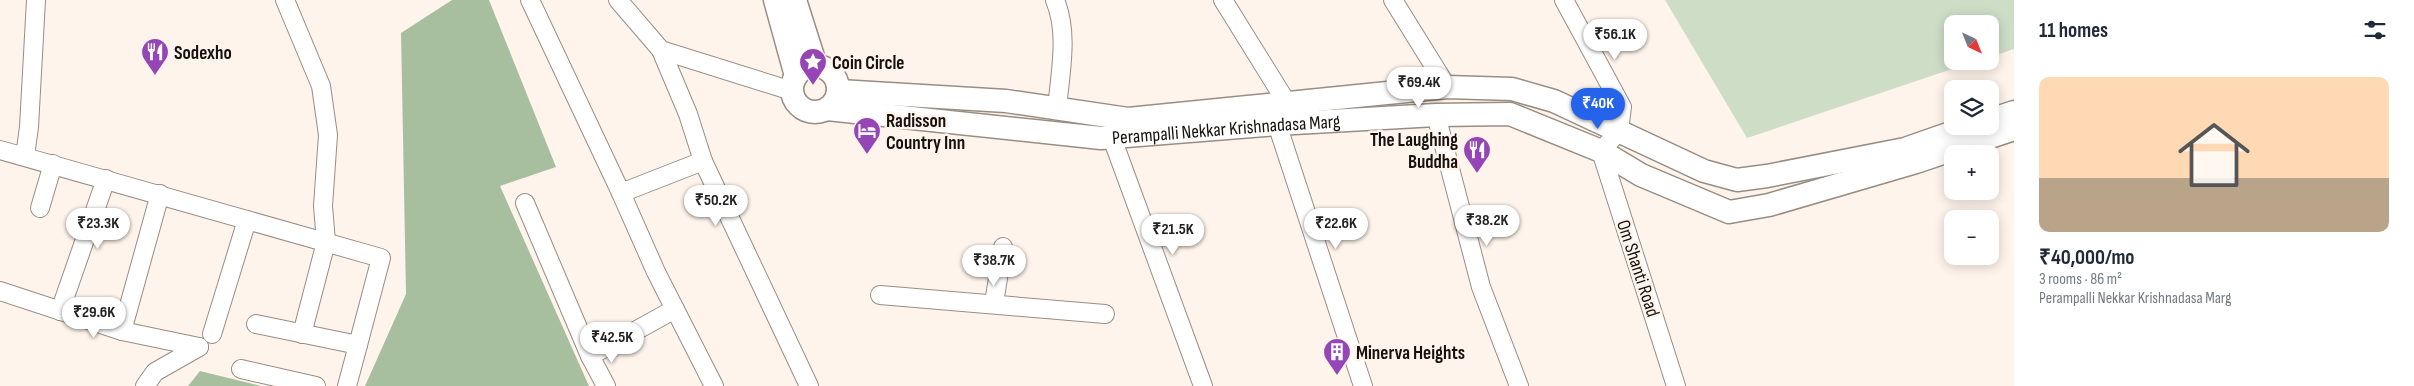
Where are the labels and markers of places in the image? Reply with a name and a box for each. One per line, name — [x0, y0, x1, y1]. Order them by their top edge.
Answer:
pin: ₹56.1K — [1574, 18, 1656, 61]
restaurant icon: Sodexho — [140, 37, 170, 76]
place label: Sodexho — [174, 42, 232, 65]
place icon: Coin Circle — [798, 47, 828, 86]
place label: Coin Circle — [832, 52, 904, 75]
pin: ₹69.4K — [1378, 66, 1460, 109]
pin: ₹40K — [1568, 88, 1628, 130]
place label: Radisson Country Inn — [886, 110, 965, 155]
hotel icon: Radisson Country Inn — [852, 116, 882, 155]
place label: The Laughing Buddha — [1370, 129, 1458, 174]
restaurant icon: The Laughing Buddha — [1462, 135, 1492, 174]
pin: ₹50.2K — [675, 184, 757, 227]
pin: ₹38.2K — [1446, 204, 1528, 247]
pin: ₹23.3K — [57, 208, 139, 250]
pin: ₹22.6K — [1295, 208, 1377, 250]
pin: ₹21.5K — [1132, 214, 1214, 256]
pin: ₹38.7K — [953, 244, 1035, 287]
pin: ₹29.6K — [53, 296, 135, 339]
pin: ₹42.5K — [571, 322, 653, 364]
building icon: Minerva Heights — [1322, 337, 1352, 376]
place label: Minerva Heights — [1356, 342, 1465, 365]

